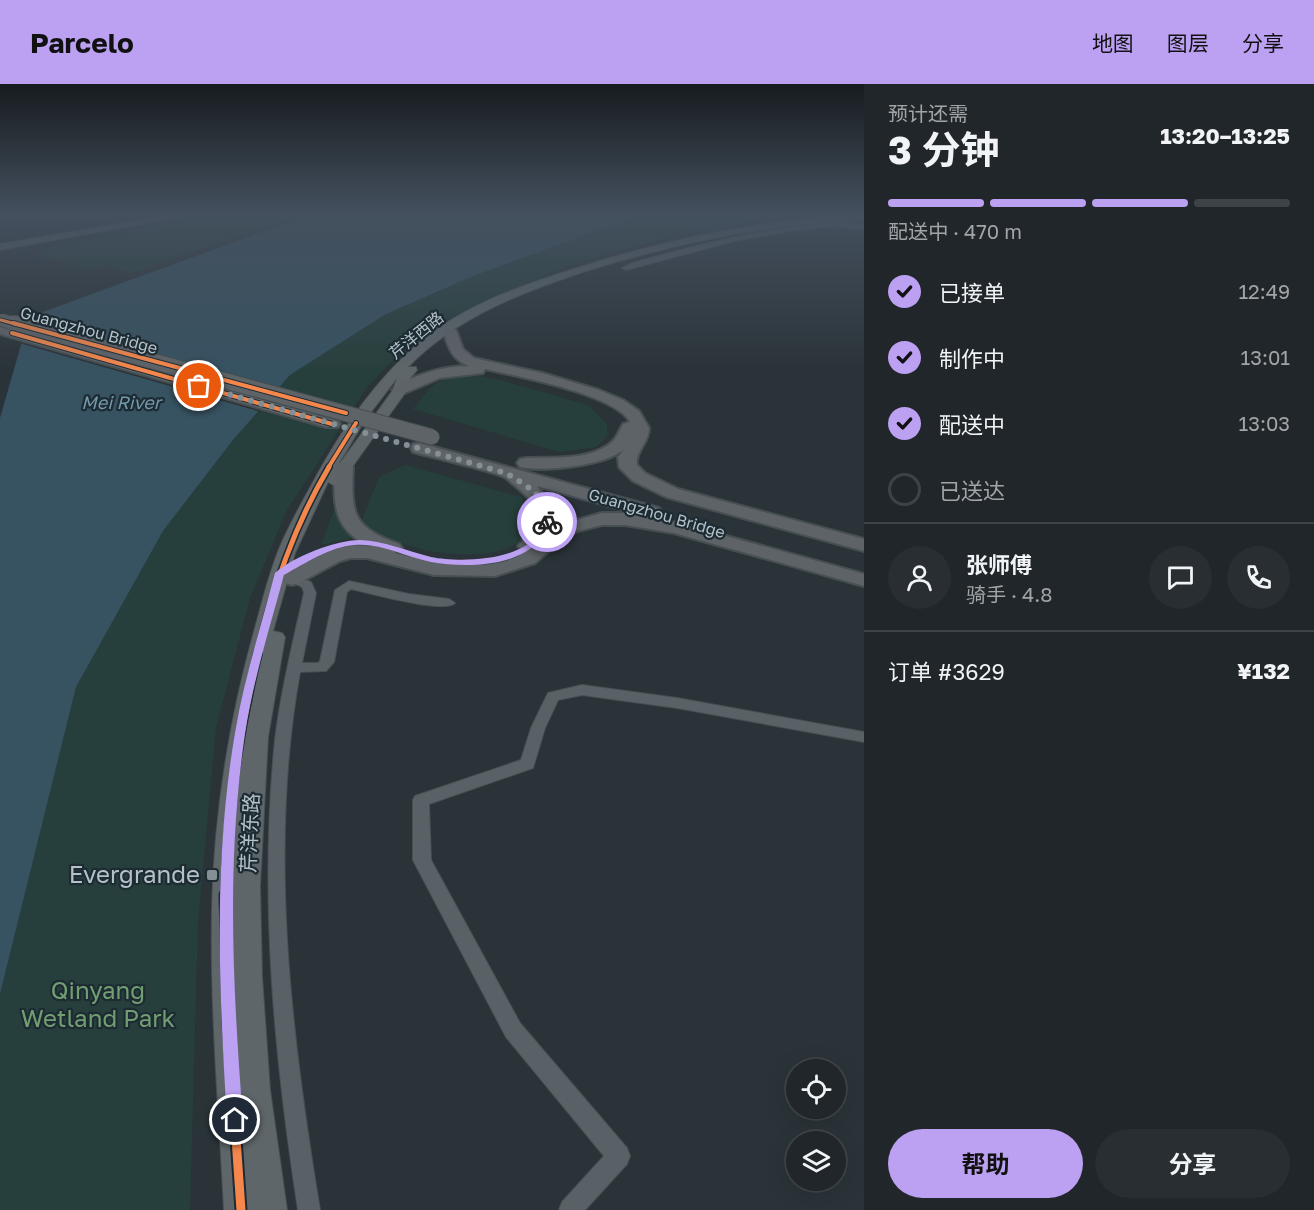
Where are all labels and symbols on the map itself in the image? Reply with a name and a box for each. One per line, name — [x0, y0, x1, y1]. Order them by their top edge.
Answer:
street label: Guangzhou Bridge — [18, 302, 160, 358]
street label: 芹洋西路 — [385, 307, 447, 363]
pin — [173, 360, 224, 411]
water label: Mei River — [81, 391, 164, 413]
street label: Guangzhou Bridge — [586, 484, 728, 542]
courier — [517, 492, 577, 552]
street label: 芹洋东路 — [235, 792, 263, 874]
place label: Evergrande — [69, 859, 200, 888]
marker: Evergrande — [205, 868, 219, 882]
park label: Qinyang Wetland Park — [21, 975, 175, 1032]
pin — [209, 1094, 260, 1145]

